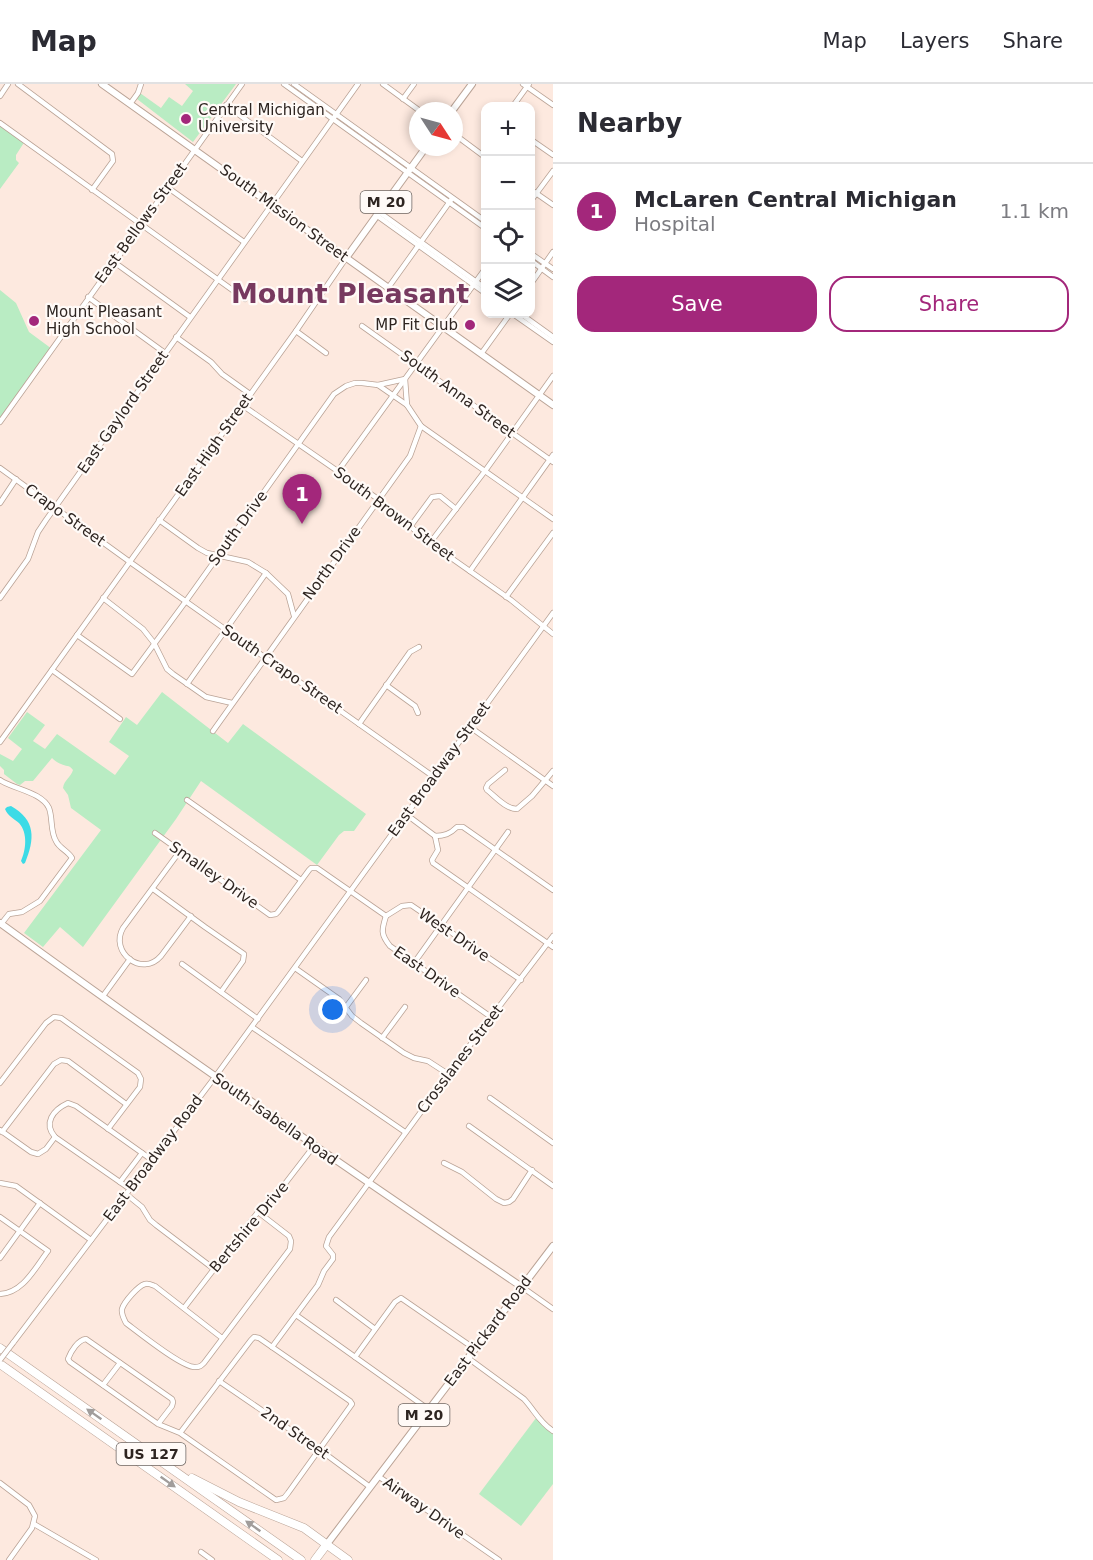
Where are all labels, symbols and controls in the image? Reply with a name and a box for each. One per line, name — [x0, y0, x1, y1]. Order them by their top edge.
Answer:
text: Map — [30, 25, 97, 58]
text: Map — [823, 29, 867, 53]
text: Layers — [900, 29, 969, 53]
text: Share — [1002, 29, 1063, 53]
place label: Central Michigan University — [198, 101, 325, 136]
north arrow — [409, 102, 463, 156]
map controls — [481, 102, 535, 318]
button: + — [481, 102, 535, 156]
text: Nearby — [577, 108, 682, 138]
marker: Central Michigan University — [179, 112, 193, 126]
button: − — [481, 156, 535, 210]
street label: East Bellows Street — [91, 159, 191, 287]
street label: South Mission Street — [216, 160, 352, 266]
text: McLaren Central Michigan — [634, 187, 957, 212]
road number: M 20 — [360, 191, 412, 213]
text: 1 — [590, 199, 603, 223]
text: 1.1 km — [1000, 199, 1069, 223]
button: locate — [481, 210, 535, 264]
text: Hospital — [634, 212, 716, 236]
button: layers — [481, 264, 535, 318]
button: Save — [577, 276, 817, 332]
button: Share — [829, 276, 1069, 332]
district label: Mount Pleasant — [231, 278, 469, 309]
place label: Mount Pleasant High School — [46, 303, 162, 338]
marker: Mount Pleasant High School — [27, 314, 41, 328]
place label: MP Fit Club — [375, 316, 458, 334]
marker: MP Fit Club — [463, 318, 477, 332]
street label: South Anna Street — [397, 346, 519, 442]
street label: East Gaylord Street — [74, 347, 172, 477]
street label: East High Street — [172, 390, 256, 500]
street label: South Brown Street — [330, 463, 458, 565]
pin: 1 — [282, 474, 322, 524]
street label: Crapo Street — [21, 480, 109, 550]
street label: South Drive — [205, 487, 271, 569]
street label: North Drive — [299, 523, 365, 603]
street label: South Crapo Street — [218, 621, 346, 718]
street label: East Broadway Street — [384, 698, 494, 840]
street label: Smalley Drive — [166, 838, 262, 912]
street label: West Drive — [415, 905, 493, 965]
street label: East Drive — [390, 943, 464, 1001]
your location — [318, 995, 347, 1024]
street label: Crosslanes Street — [413, 1001, 507, 1117]
street label: South Isabella Road — [209, 1069, 341, 1169]
street label: East Broadway Road — [100, 1091, 206, 1225]
street label: Bertshire Drive — [206, 1178, 292, 1276]
street label: East Pickard Road — [441, 1272, 535, 1390]
street label: 2nd Street — [258, 1403, 333, 1463]
road number: M 20 — [398, 1404, 450, 1426]
one-way arrow — [86, 1408, 102, 1420]
road number: US 127 — [116, 1443, 186, 1465]
street label: Airway Drive — [380, 1473, 468, 1543]
one-way arrow — [160, 1476, 176, 1488]
one-way arrow — [245, 1520, 261, 1532]

